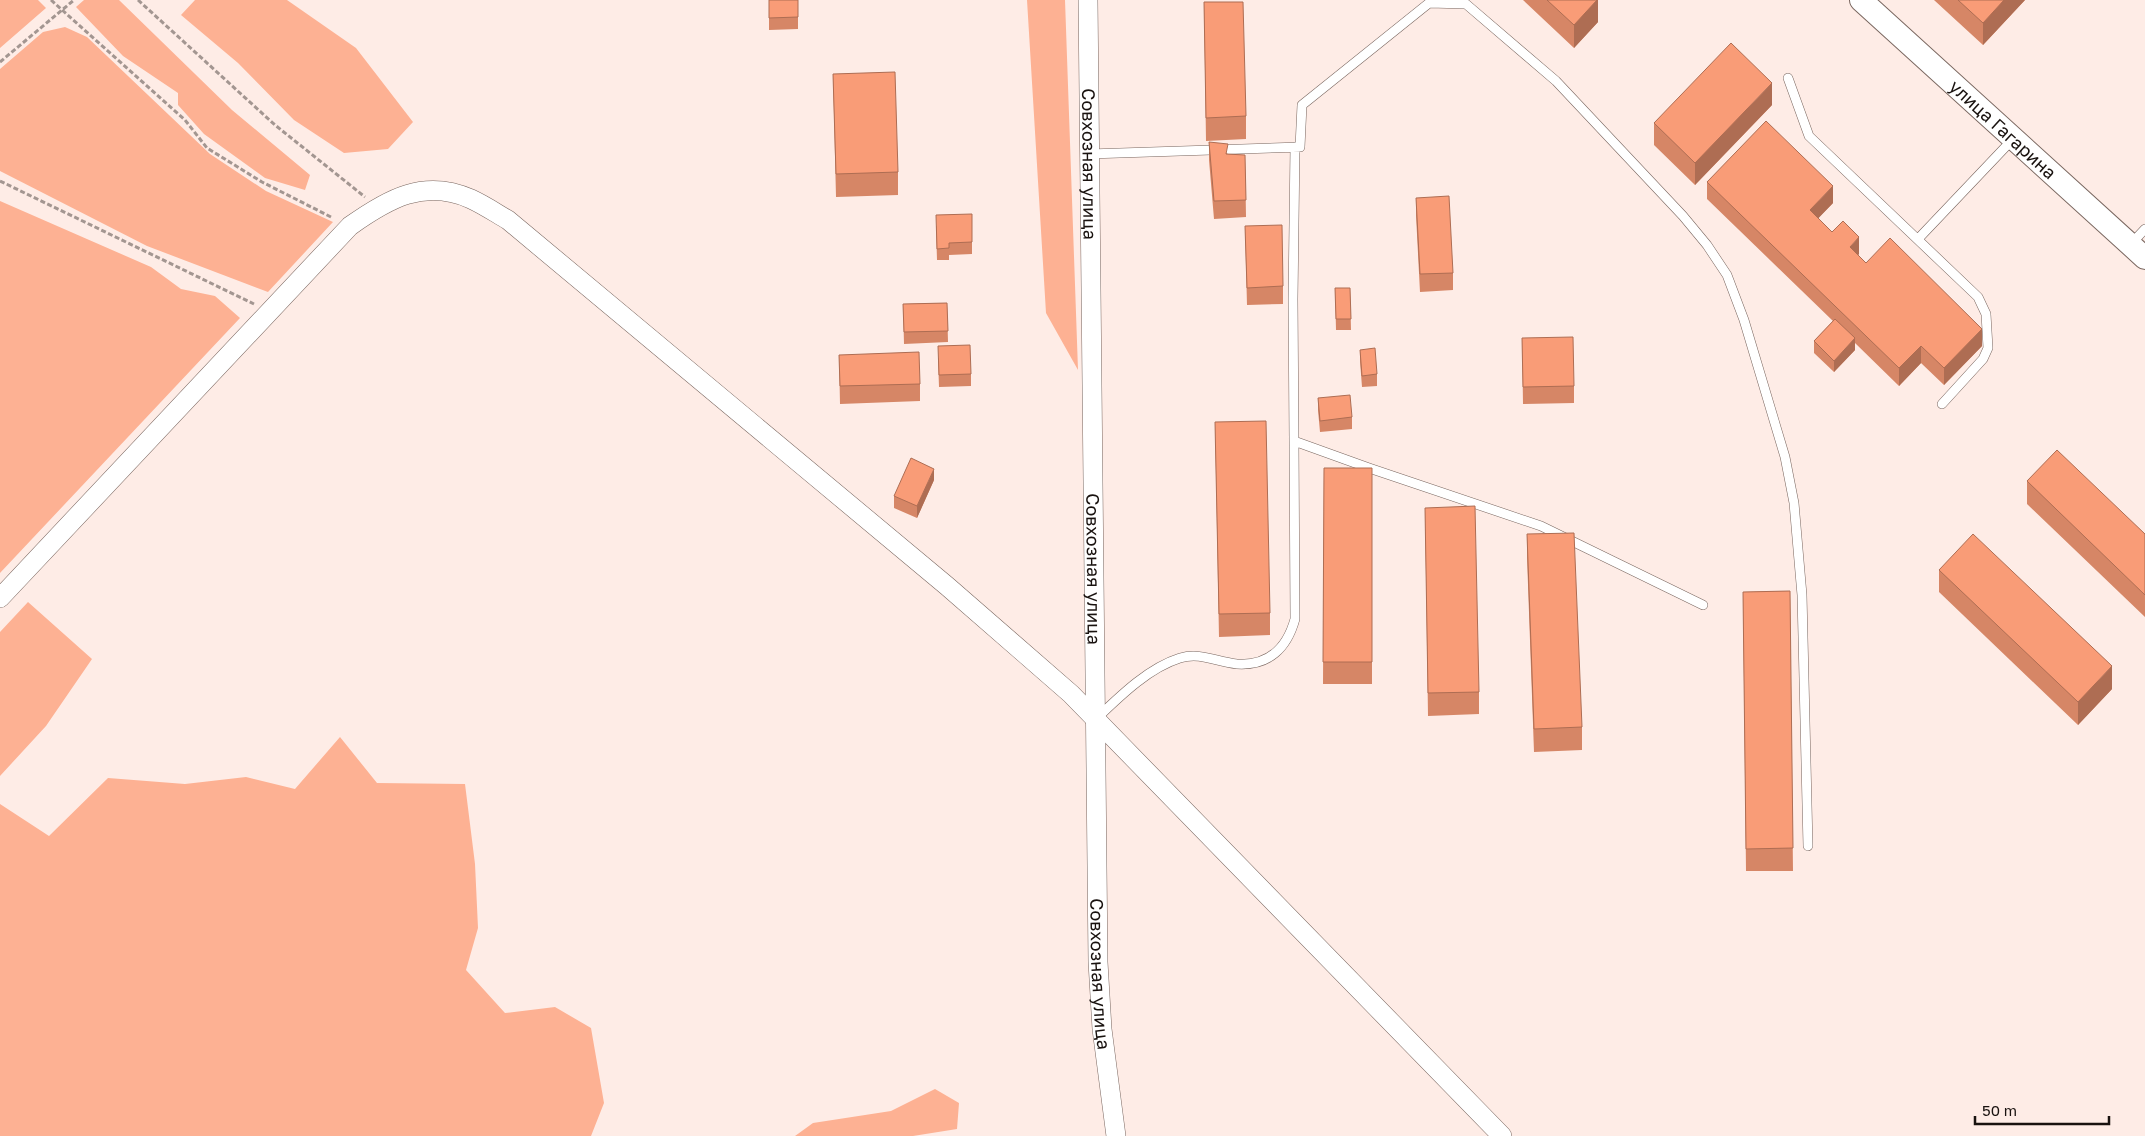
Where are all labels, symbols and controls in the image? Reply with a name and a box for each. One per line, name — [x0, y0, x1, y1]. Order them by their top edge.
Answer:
street label: улица Гагарина — [1945, 75, 2061, 183]
street label: Совхозная улица — [1078, 88, 1101, 240]
street label: Совхозная улица — [1082, 493, 1106, 645]
street label: Совхозная улица — [1086, 898, 1116, 1051]
scale bar — [1975, 1094, 2109, 1126]
text: 50 m — [1982, 1101, 2017, 1119]

